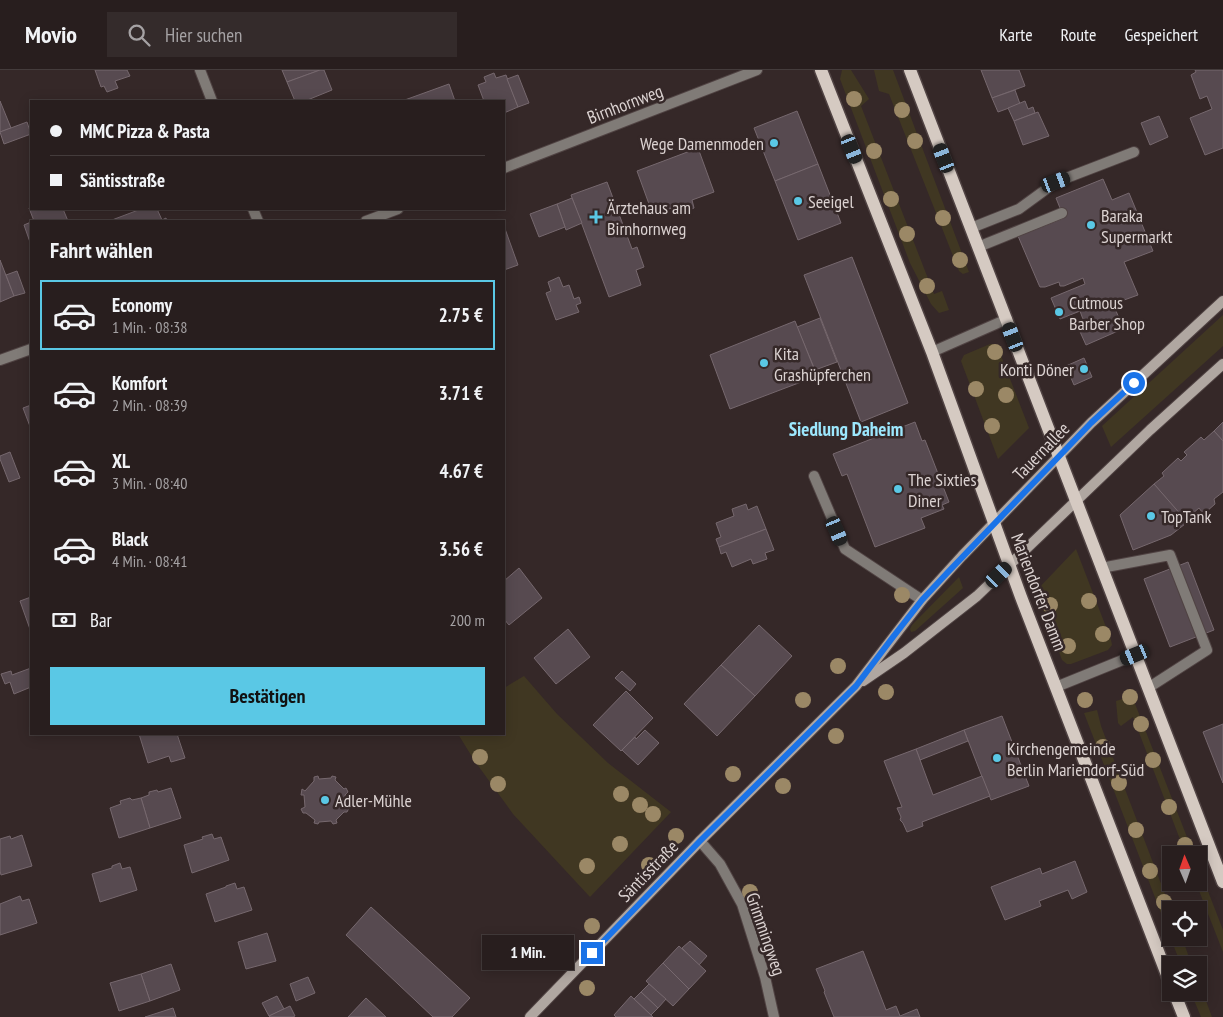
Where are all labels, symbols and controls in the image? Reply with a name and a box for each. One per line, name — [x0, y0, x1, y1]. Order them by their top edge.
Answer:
search box — [107, 12, 457, 57]
text: Movio — [25, 19, 77, 50]
icon: search — [125, 21, 153, 49]
text: Hier suchen — [165, 23, 242, 47]
text: Karte — [999, 23, 1033, 46]
text: Route — [1061, 23, 1096, 46]
text: Gespeichert — [1124, 23, 1198, 46]
street label: Birnhornweg — [584, 79, 666, 129]
text: MMC Pizza & Pasta — [80, 119, 210, 143]
place label: Wege Damenmoden — [640, 132, 764, 155]
car — [839, 132, 864, 166]
marker: Wege Damenmoden — [768, 137, 780, 149]
car — [931, 141, 956, 175]
text: Säntisstraße — [80, 168, 165, 192]
car — [1039, 170, 1072, 194]
place label: Seeigel — [808, 190, 855, 213]
marker: Seeigel — [792, 195, 804, 207]
place label: Ärztehaus am Birnhornweg — [607, 196, 691, 240]
place label: Baraka Supermarkt — [1101, 204, 1173, 248]
marker: Ärztehaus am Birnhornweg — [589, 210, 603, 224]
marker: Baraka Supermarkt — [1085, 219, 1097, 231]
text: Fahrt wählen — [50, 236, 153, 264]
place label: Cutmous Barber Shop — [1069, 291, 1145, 335]
icon: car — [52, 293, 97, 338]
text: Economy — [112, 293, 172, 317]
text: 2.75 € — [439, 303, 483, 327]
marker: Cutmous Barber Shop — [1053, 306, 1065, 318]
text: 1 Min. · 08:38 — [112, 317, 187, 337]
car — [1000, 320, 1025, 354]
place label: Kita Grashüpferchen — [774, 342, 871, 386]
marker: Kita Grashüpferchen — [758, 357, 770, 369]
place label: Konti Döner — [1000, 358, 1074, 381]
marker: Konti Döner — [1078, 363, 1090, 375]
icon: car — [52, 371, 97, 416]
text: Komfort — [112, 371, 167, 395]
route start — [1123, 372, 1145, 394]
text: 3.71 € — [439, 381, 483, 405]
text: 2 Min. · 08:39 — [112, 395, 187, 415]
district label: Siedlung Daheim — [789, 417, 903, 441]
street label: Tauernallee — [1008, 417, 1074, 485]
icon: car — [52, 449, 97, 494]
text: XL — [112, 449, 130, 473]
text: 4.67 € — [440, 459, 483, 483]
place label: The Sixties Diner — [908, 468, 977, 512]
text: 3 Min. · 08:40 — [112, 473, 187, 493]
marker: The Sixties Diner — [892, 483, 904, 495]
place label: TopTank — [1161, 505, 1211, 528]
marker: TopTank — [1145, 510, 1157, 522]
car — [824, 514, 849, 548]
icon: car — [52, 527, 97, 572]
text: Black — [112, 527, 148, 551]
street label: Mariendorfer Damm — [1006, 530, 1072, 654]
text: 3.56 € — [439, 537, 483, 561]
text: 4 Min. · 08:41 — [112, 551, 187, 571]
car — [982, 559, 1015, 591]
icon: cash — [50, 606, 78, 634]
text: Bar — [90, 608, 112, 632]
text: 200 m — [450, 610, 485, 630]
car — [1118, 642, 1151, 668]
button: Bestätigen — [50, 667, 485, 725]
place label: Kirchengemeinde Berlin Mariendorf-Süd — [1007, 737, 1144, 781]
marker: Kirchengemeinde Berlin Mariendorf-Süd — [991, 752, 1003, 764]
place label: Adler-Mühle — [335, 789, 412, 812]
marker: Adler-Mühle — [319, 794, 331, 806]
street label: Säntisstraße — [613, 835, 683, 907]
north arrow — [1162, 846, 1208, 891]
map controls — [1162, 846, 1207, 1001]
street label: Grimmingweg — [741, 889, 791, 979]
button: locate — [1162, 901, 1207, 946]
callout: 1 Min. — [482, 936, 574, 970]
text: 1 Min. — [510, 942, 546, 962]
route end — [581, 942, 603, 964]
button: layers — [1162, 956, 1207, 1001]

